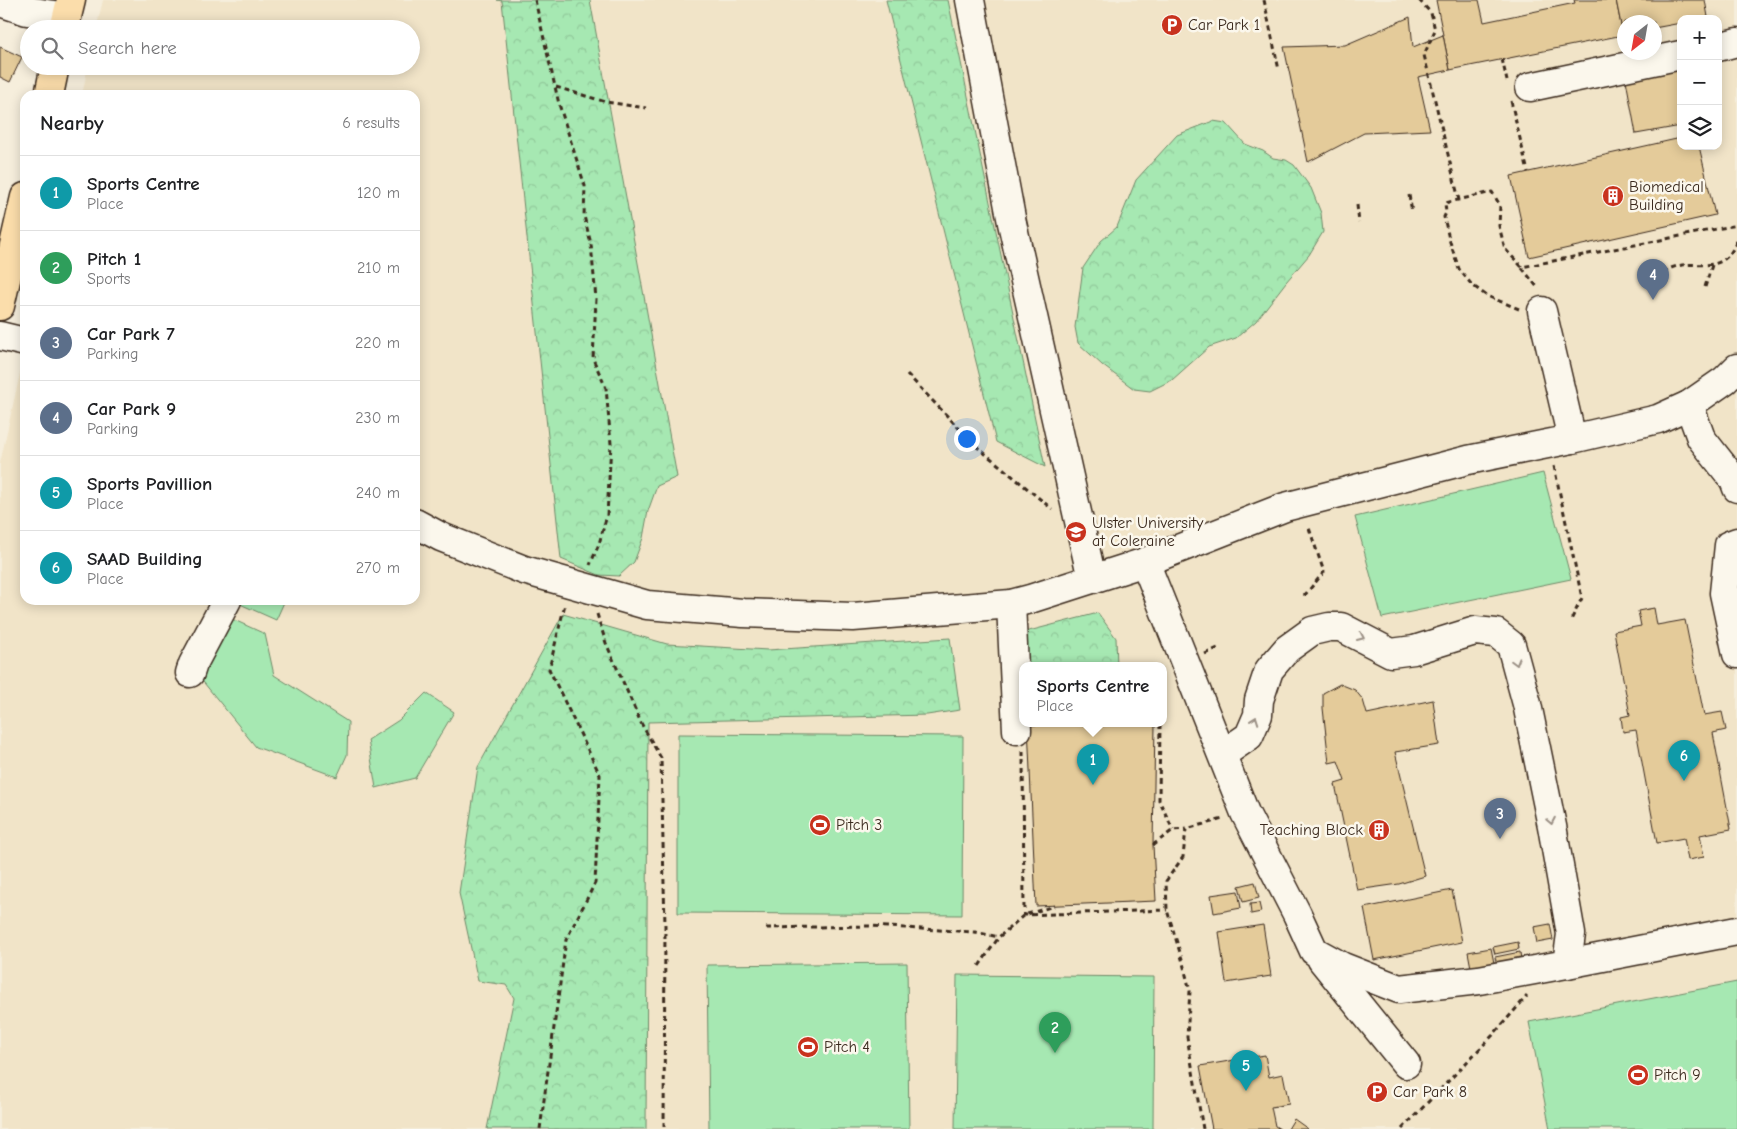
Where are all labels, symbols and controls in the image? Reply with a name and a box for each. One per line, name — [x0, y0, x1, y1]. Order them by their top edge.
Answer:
parking icon: Car Park 1 — [1160, 13, 1184, 37]
north arrow — [1617, 15, 1662, 60]
map controls — [1677, 15, 1722, 150]
button: + — [1677, 15, 1722, 60]
place label: Car Park 1 — [1188, 16, 1260, 34]
search box — [20, 20, 420, 75]
icon: search — [38, 34, 66, 62]
text: Search here — [78, 37, 177, 59]
button: − — [1677, 60, 1722, 105]
button: layers — [1677, 105, 1722, 150]
text: Nearby — [40, 111, 104, 135]
text: 6 results — [342, 114, 400, 132]
text: Sports Centre — [87, 173, 200, 195]
place label: Biomedical Building — [1629, 178, 1704, 214]
text: 1 — [53, 184, 59, 202]
text: 120 m — [357, 184, 400, 202]
building icon: Biomedical Building — [1601, 184, 1625, 208]
text: Place — [87, 195, 123, 213]
text: Pitch 1 — [87, 248, 141, 270]
text: 2 — [52, 259, 60, 277]
text: 210 m — [357, 259, 400, 277]
pin: 4 — [1637, 259, 1669, 300]
text: Sports — [87, 270, 130, 288]
text: Car Park 7 — [87, 323, 175, 345]
text: 3 — [52, 334, 60, 352]
text: 220 m — [355, 334, 400, 352]
text: Parking — [87, 345, 139, 363]
text: Car Park 9 — [87, 398, 176, 420]
text: 4 — [52, 409, 60, 427]
text: 230 m — [355, 409, 400, 427]
text: Parking — [87, 420, 139, 438]
your location — [954, 426, 980, 452]
text: Sports Pavillion — [87, 473, 212, 495]
text: 5 — [52, 484, 60, 502]
text: 240 m — [356, 484, 400, 502]
text: Place — [87, 495, 123, 513]
place label: Ulster University at Coleraine — [1092, 514, 1204, 550]
school or university icon: Ulster University at Coleraine — [1064, 520, 1088, 544]
text: SAAD Building — [87, 548, 203, 570]
text: 6 — [52, 559, 60, 577]
text: 270 m — [356, 559, 400, 577]
text: Place — [87, 570, 123, 588]
one-way arrow — [1356, 630, 1365, 641]
one-way arrow — [1510, 658, 1520, 666]
popup — [1019, 662, 1167, 727]
text: Sports Centre — [1037, 675, 1149, 697]
text: Place — [1037, 697, 1073, 715]
one-way arrow — [1249, 717, 1259, 725]
pin: 6 — [1668, 740, 1700, 781]
pin: 1 — [1077, 744, 1109, 785]
pin: 3 — [1484, 798, 1516, 839]
sports icon: Pitch 3 — [808, 813, 832, 837]
place label: Pitch 3 — [836, 816, 882, 834]
one-way arrow — [1545, 816, 1556, 825]
building icon: Teaching Block — [1367, 818, 1391, 842]
place label: Teaching Block — [1260, 821, 1363, 839]
pin: 2 — [1039, 1012, 1071, 1053]
sports icon: Pitch 4 — [796, 1035, 820, 1059]
place label: Pitch 4 — [824, 1038, 870, 1056]
pin: 5 — [1230, 1050, 1262, 1091]
sports icon: Pitch 9 — [1626, 1063, 1650, 1087]
place label: Pitch 9 — [1654, 1066, 1701, 1084]
parking icon: Car Park 8 — [1365, 1080, 1389, 1104]
place label: Car Park 8 — [1393, 1083, 1467, 1101]

